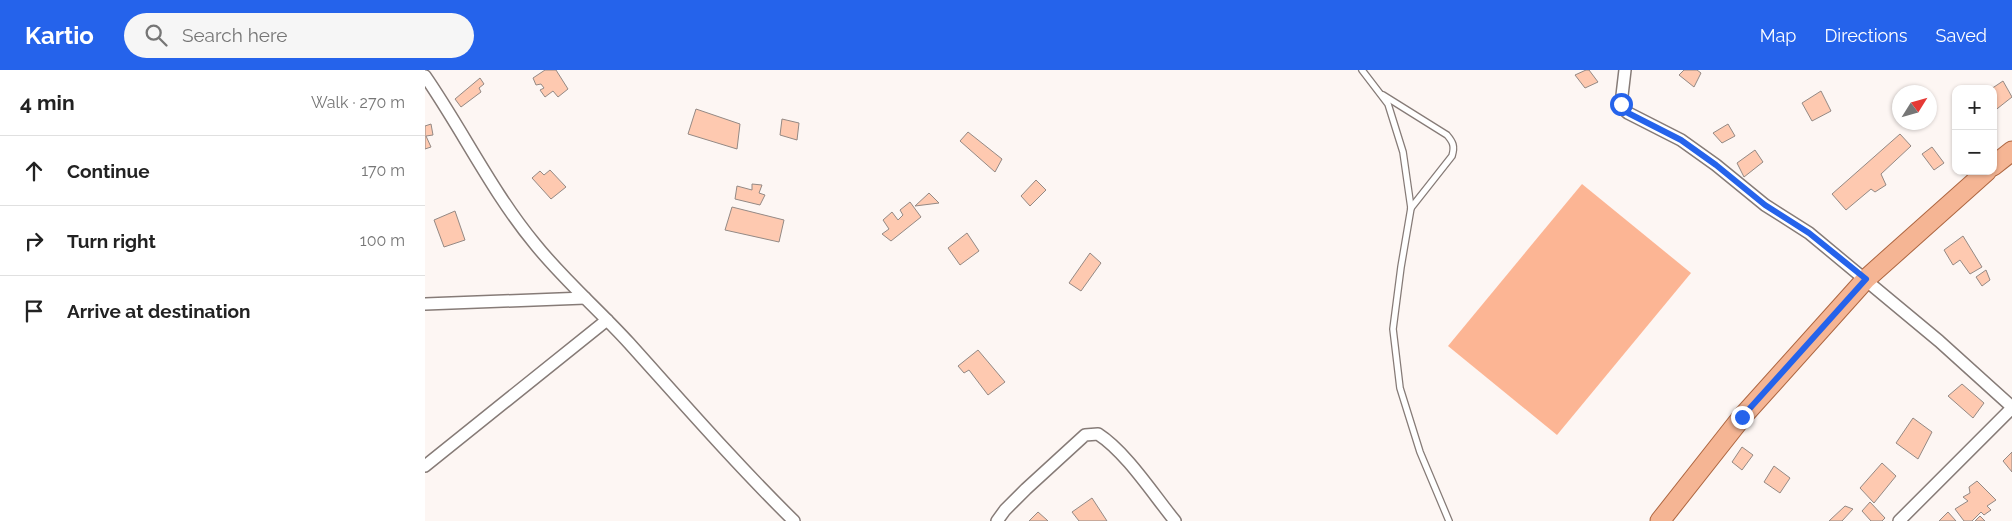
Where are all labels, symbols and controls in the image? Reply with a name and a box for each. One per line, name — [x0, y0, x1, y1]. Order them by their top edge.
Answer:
search box — [124, 13, 474, 58]
text: Kartio — [25, 21, 94, 50]
icon: search — [142, 21, 170, 49]
text: Search here — [182, 24, 287, 46]
text: Map — [1760, 25, 1796, 46]
text: Directions — [1824, 25, 1908, 46]
text: Saved — [1936, 25, 1987, 46]
north arrow — [1892, 85, 1937, 130]
map controls — [1952, 85, 1997, 175]
button: + — [1952, 85, 1997, 130]
text: 4 min — [20, 90, 75, 115]
text: Walk · 270 m — [311, 93, 405, 112]
route start — [1610, 93, 1633, 116]
button: − — [1952, 130, 1997, 175]
icon: ahead — [20, 157, 48, 185]
text: Continue — [67, 160, 150, 182]
text: 170 m — [361, 161, 405, 180]
icon: right — [20, 227, 48, 255]
text: Turn right — [67, 230, 156, 252]
text: 100 m — [360, 231, 405, 250]
icon: arrive — [20, 297, 48, 325]
text: Arrive at destination — [67, 300, 251, 322]
route end — [1731, 406, 1754, 429]

